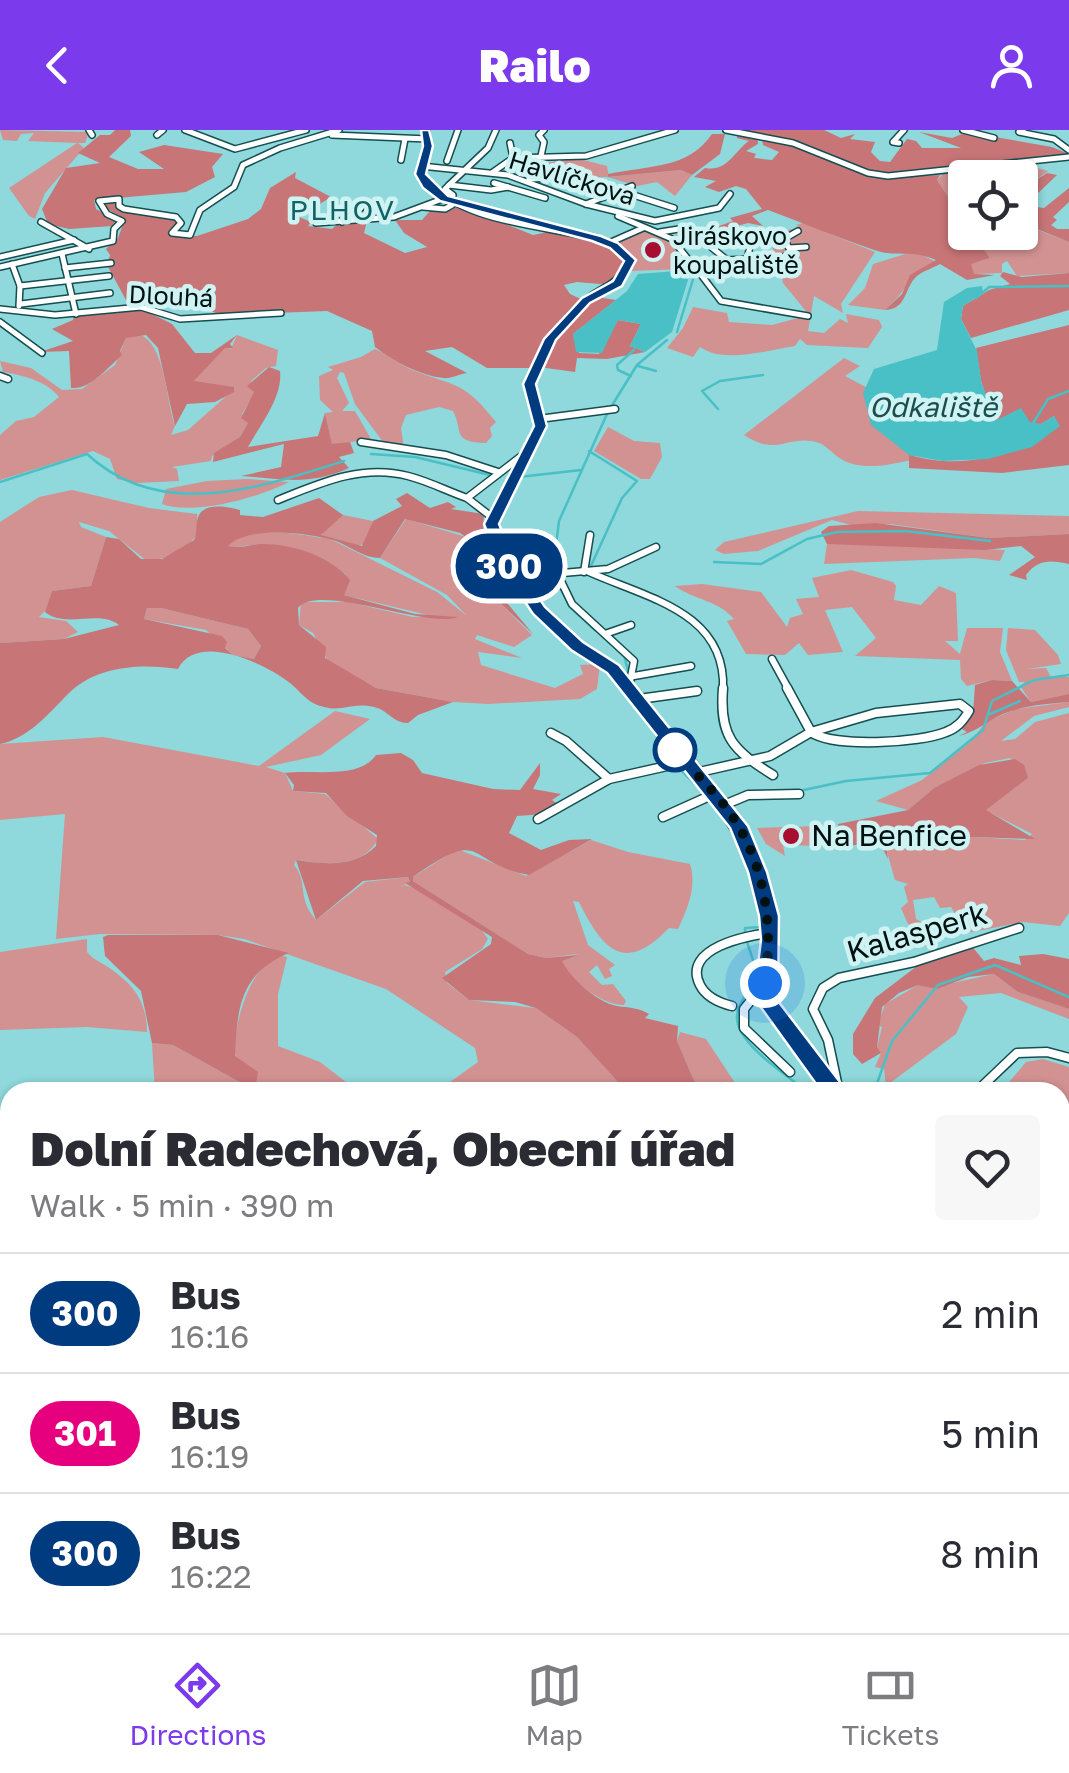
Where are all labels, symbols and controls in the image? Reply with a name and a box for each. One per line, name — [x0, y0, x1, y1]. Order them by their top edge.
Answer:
icon: back — [30, 38, 85, 93]
text: Railo — [478, 38, 591, 92]
icon: person — [984, 38, 1039, 93]
street label: Havlíčkova — [505, 144, 639, 211]
map controls — [948, 160, 1038, 250]
button: locate — [948, 160, 1038, 250]
district label: PLHOV — [289, 193, 397, 226]
place label: Jiráskovo koupaliště — [673, 220, 799, 280]
marker: Jiráskovo koupaliště — [642, 239, 664, 261]
street label: Dlouhá — [128, 278, 214, 313]
water label: Odkaliště — [869, 390, 999, 423]
line badge: 300 — [452, 534, 566, 598]
text: 300 — [476, 545, 542, 587]
unlabelled marker — [654, 729, 696, 771]
place label: Na Benfice — [811, 817, 967, 853]
marker: Na Benfice — [780, 825, 802, 847]
street label: Kalasperk — [842, 895, 991, 969]
your location — [740, 958, 790, 1008]
button: heart — [935, 1115, 1040, 1220]
text: Dolní Radechová, Obecní úřad — [30, 1119, 735, 1177]
text: Walk · 5 min · 390 m — [30, 1186, 334, 1224]
text: Bus — [170, 1272, 241, 1317]
text: 2 min — [941, 1291, 1040, 1336]
text: 300 — [52, 1292, 118, 1334]
text: 16:16 — [170, 1317, 249, 1355]
text: Bus — [170, 1392, 241, 1437]
text: 5 min — [941, 1411, 1040, 1456]
text: 301 — [54, 1412, 116, 1454]
text: 16:19 — [170, 1437, 249, 1475]
text: Bus — [170, 1512, 241, 1557]
text: 8 min — [940, 1531, 1040, 1576]
text: 300 — [52, 1532, 118, 1574]
text: 16:22 — [170, 1557, 252, 1595]
tab: Directions — [130, 1658, 266, 1751]
tab: Map — [526, 1658, 583, 1751]
tab: Tickets — [842, 1658, 939, 1751]

